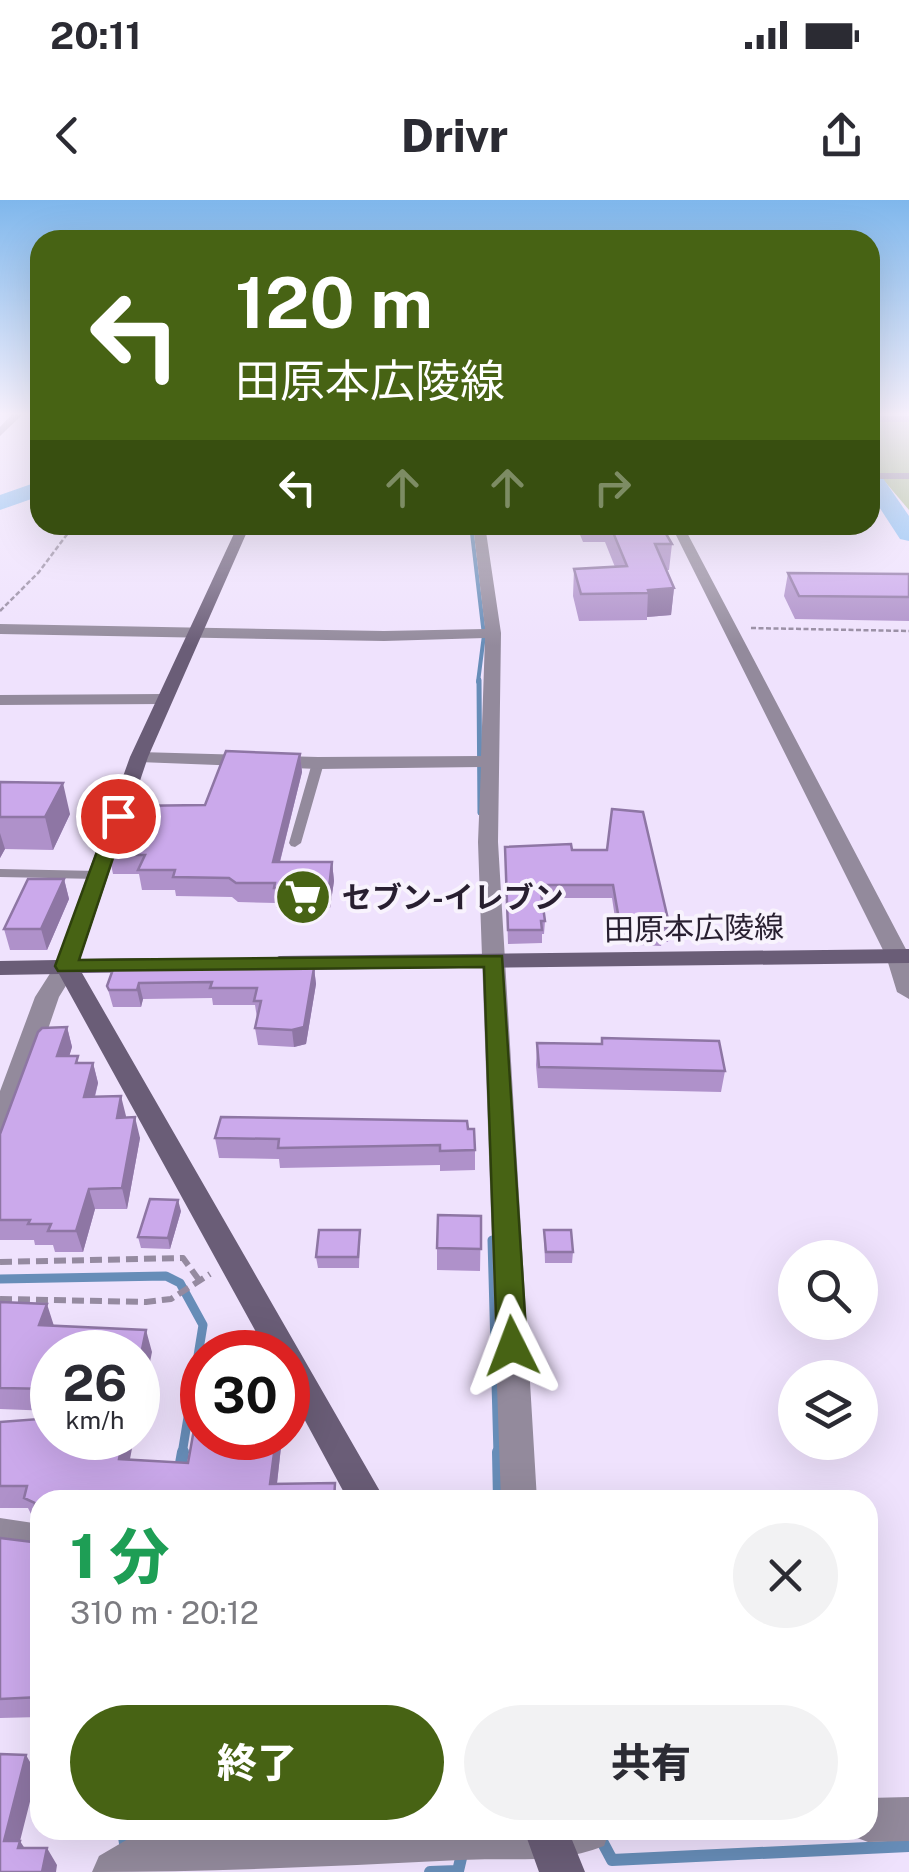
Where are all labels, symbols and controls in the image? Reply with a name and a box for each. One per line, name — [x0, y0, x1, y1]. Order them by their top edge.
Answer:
text: 20:11 — [50, 13, 141, 58]
icon: back — [40, 108, 95, 163]
icon: share — [814, 108, 869, 163]
text: Drivr — [401, 109, 508, 162]
text: 120 m — [235, 261, 433, 344]
icon: left — [70, 270, 200, 400]
text: 田原本広陵線 — [235, 354, 505, 407]
icon: left — [270, 460, 325, 515]
icon: ahead — [375, 460, 430, 515]
icon: ahead — [480, 460, 535, 515]
icon: right — [585, 460, 640, 515]
pin — [76, 774, 161, 859]
icon: arrive — [91, 789, 146, 844]
supermarket icon: セブン-イレブン — [273, 867, 333, 927]
place label: セブン-イレブン — [342, 879, 564, 915]
street label: 田原本広陵線 — [604, 908, 784, 948]
map controls — [778, 1240, 878, 1460]
button: search — [778, 1240, 878, 1340]
position arrow — [460, 1294, 564, 1398]
speed limit sign: 30 — [180, 1330, 310, 1460]
text: 26 — [63, 1353, 127, 1412]
button: layers — [778, 1360, 878, 1460]
text: km/h — [66, 1405, 124, 1435]
text: 1 分 — [70, 1521, 169, 1592]
button: close — [733, 1523, 838, 1628]
text: 310 m · 20:12 — [70, 1594, 259, 1631]
button: 終了 — [70, 1705, 444, 1820]
button: 共有 — [464, 1705, 838, 1820]

